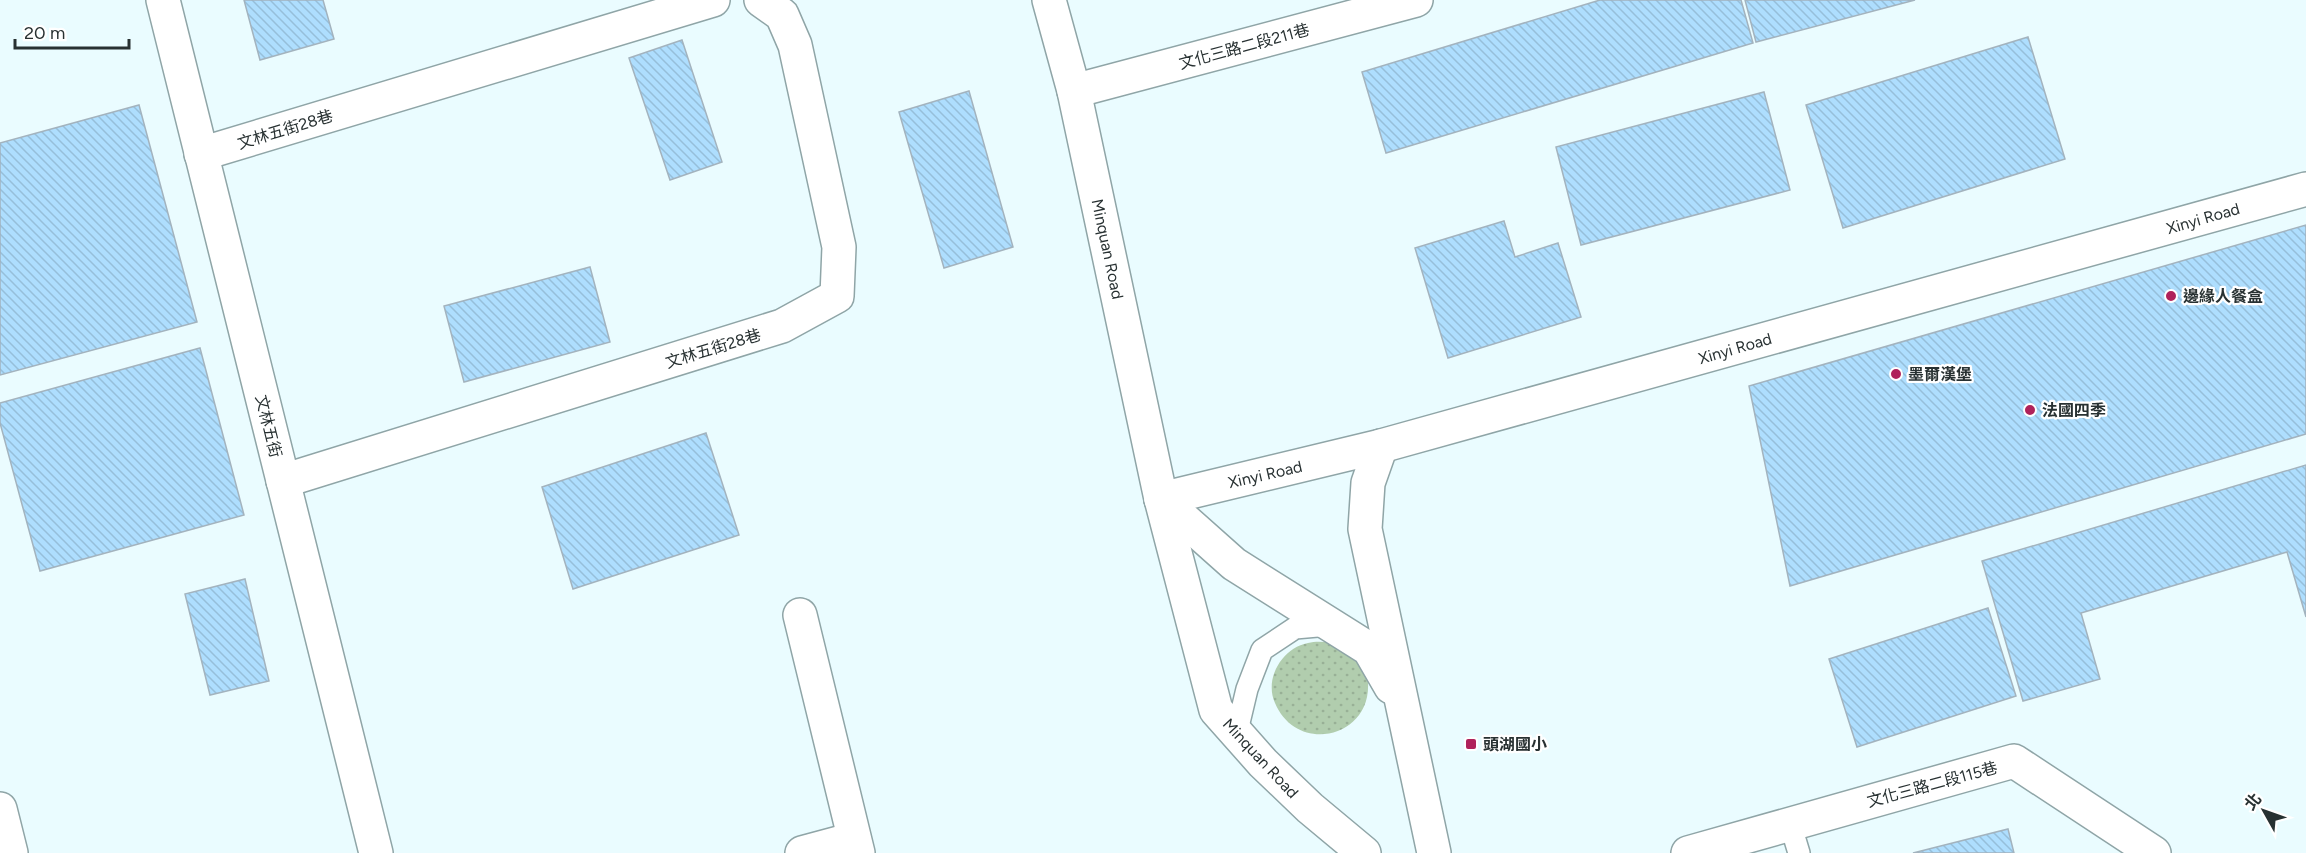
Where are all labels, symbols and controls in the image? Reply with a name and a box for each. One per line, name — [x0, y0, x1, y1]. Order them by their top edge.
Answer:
scale bar — [15, 12, 129, 50]
street label: 文化三路二段211巷 — [1177, 20, 1311, 73]
text: 20 m — [24, 22, 65, 44]
street label: 文林五街28巷 — [235, 106, 335, 153]
street label: Minquan Road — [1088, 197, 1127, 301]
street label: Xinyi Road — [2164, 199, 2242, 238]
place label: 邊緣人餐盒 — [2183, 287, 2263, 306]
marker: 邊緣人餐盒 — [2164, 289, 2178, 303]
street label: 文林五街28巷 — [663, 325, 763, 372]
street label: Xinyi Road — [1696, 329, 1774, 368]
place label: 墨爾漢堡 — [1908, 365, 1972, 384]
marker: 墨爾漢堡 — [1889, 367, 1903, 381]
street label: 文林五街 — [252, 393, 285, 459]
place label: 法國四季 — [2042, 401, 2106, 420]
marker: 法國四季 — [2023, 403, 2037, 417]
street label: Xinyi Road — [1226, 457, 1304, 492]
street label: Minquan Road — [1219, 714, 1302, 802]
place label: 頭湖國小 — [1483, 735, 1547, 754]
marker: 頭湖國小 — [1464, 737, 1478, 751]
street label: 文化三路二段115巷 — [1865, 758, 2000, 811]
north arrow — [2234, 781, 2294, 841]
text: 北 — [2240, 789, 2265, 814]

